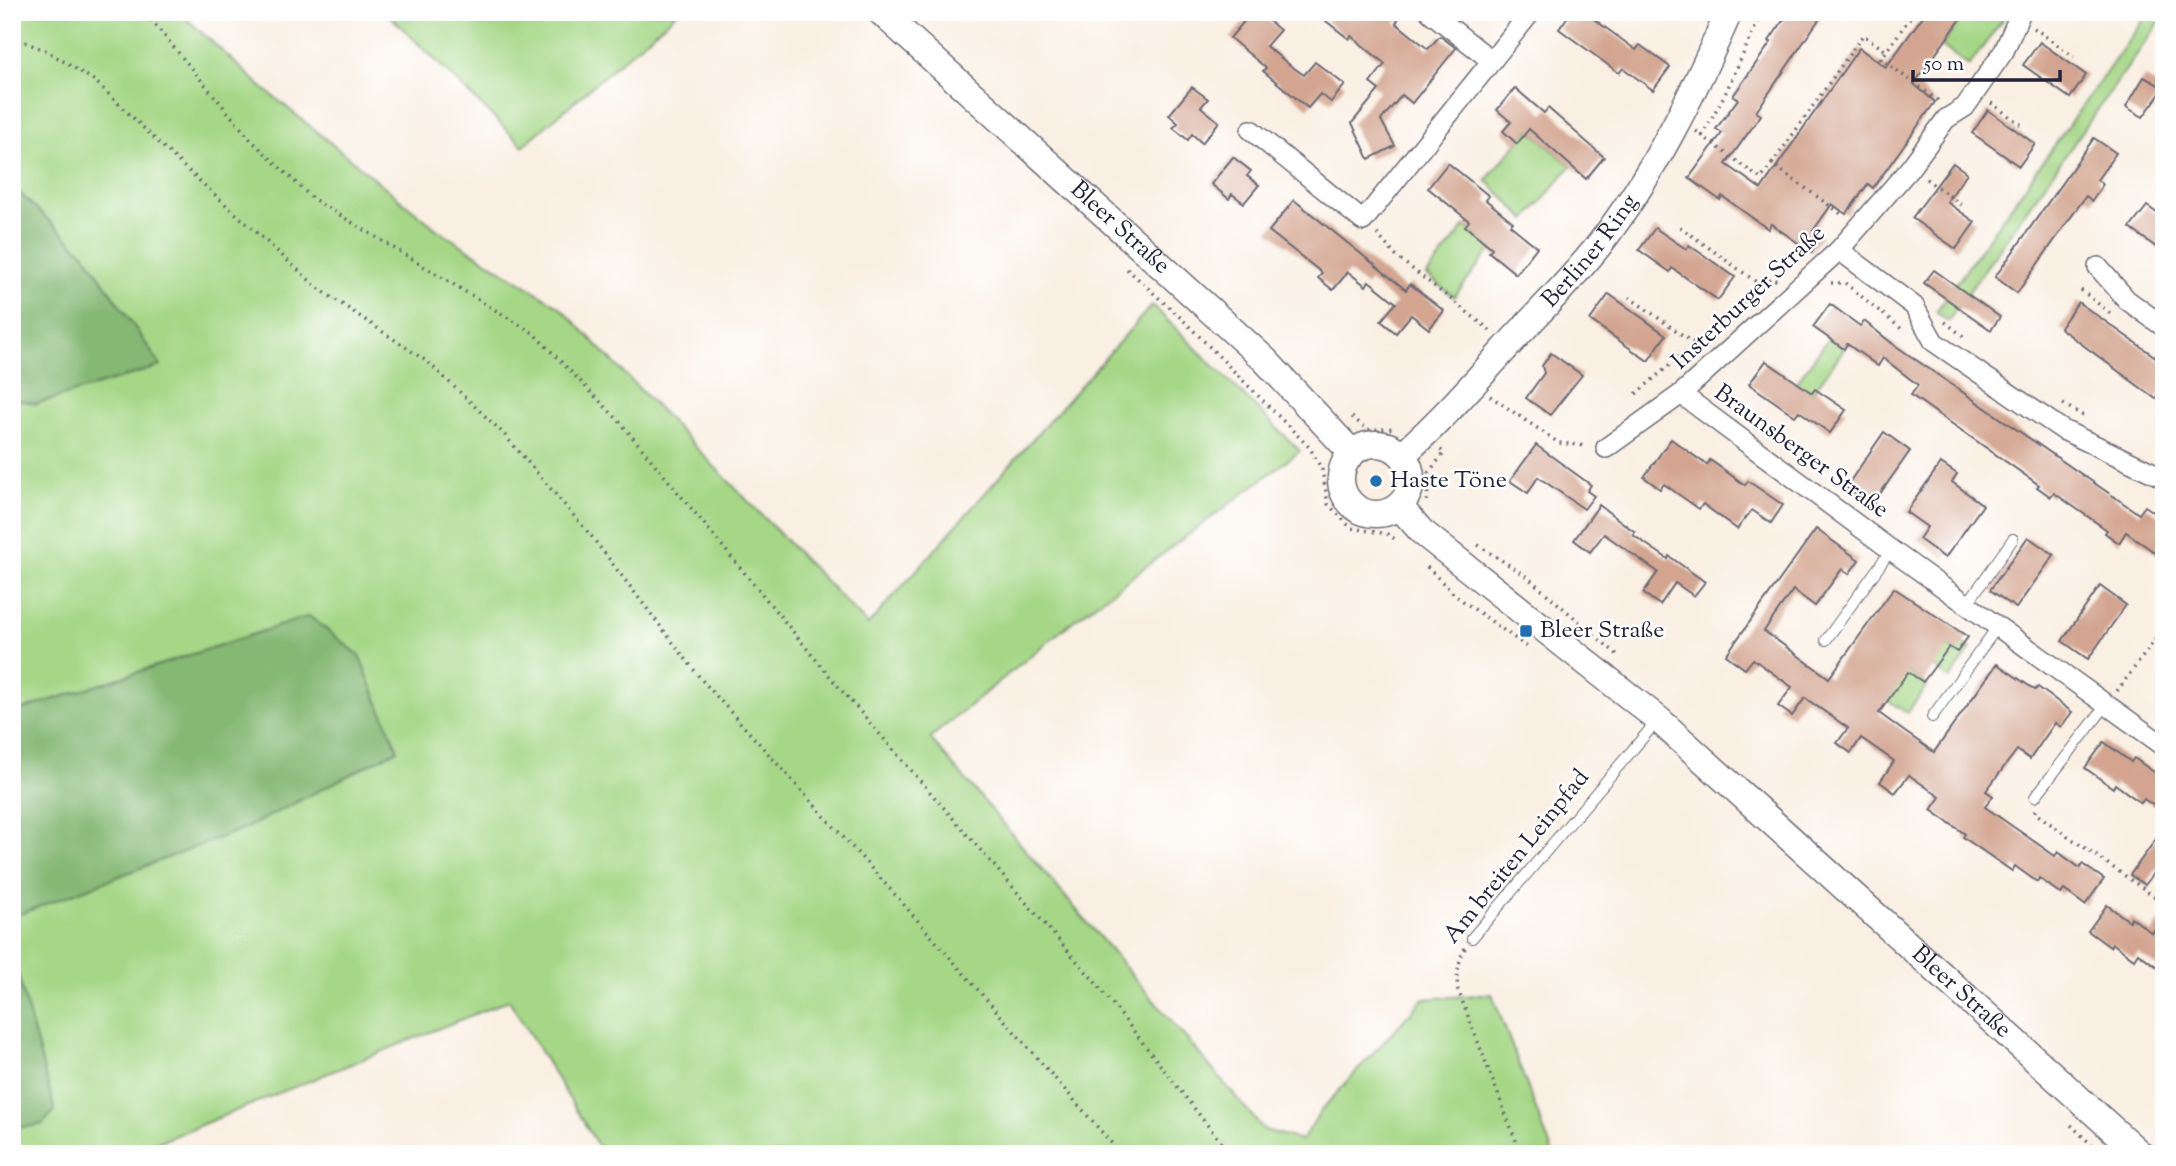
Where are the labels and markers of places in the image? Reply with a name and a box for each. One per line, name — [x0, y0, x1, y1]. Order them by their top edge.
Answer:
place label: Haste Töne — [1390, 464, 1507, 498]
marker: Haste Töne — [1368, 473, 1384, 489]
place label: Bleer Straße — [1540, 614, 1664, 648]
marker: Bleer Straße — [1518, 623, 1534, 639]

